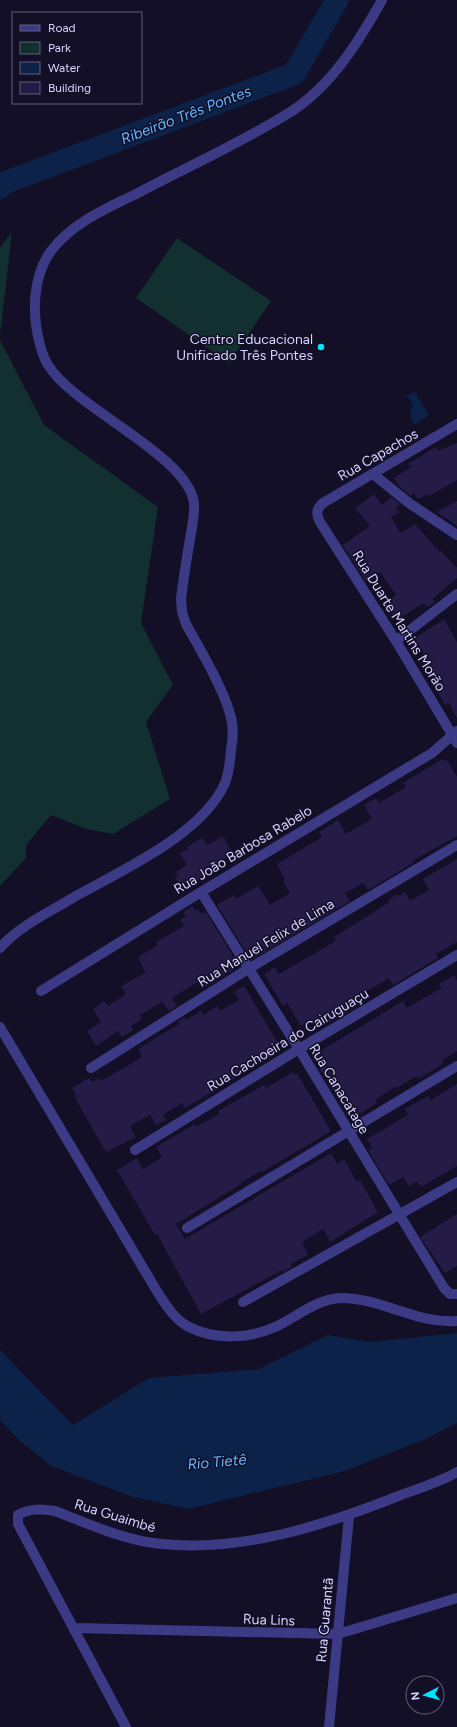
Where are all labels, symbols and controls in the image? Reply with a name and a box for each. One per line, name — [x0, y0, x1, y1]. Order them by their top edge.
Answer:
legend — [12, 12, 142, 104]
text: Road — [48, 21, 76, 35]
text: Park — [48, 41, 71, 55]
text: Water — [48, 61, 80, 75]
text: Building — [48, 81, 91, 95]
water label: Ribeirão Três Pontes — [118, 82, 254, 148]
place label: Centro Educacional Unificado Três Pontes — [176, 331, 313, 364]
marker: Centro Educacional Unificado Três Pontes — [316, 342, 326, 352]
street label: Rua Capachos — [335, 425, 421, 485]
street label: Rua Duarte Martins Morão — [349, 547, 449, 695]
street label: Rua João Barbosa Rabelo — [171, 802, 315, 898]
street label: Rua Manuel Felix de Lima — [195, 895, 337, 991]
street label: Rua Cachoeira do Cairuguaçu — [204, 985, 372, 1095]
street label: Rua Canacatage — [305, 1041, 373, 1138]
water label: Rio Tietê — [187, 1450, 247, 1474]
street label: Rua Guaimbé — [72, 1496, 158, 1536]
street label: Rua Guarantã — [313, 1577, 337, 1663]
street label: Rua Lins — [243, 1611, 295, 1629]
north arrow — [405, 1675, 445, 1715]
text: N — [409, 1691, 422, 1701]

